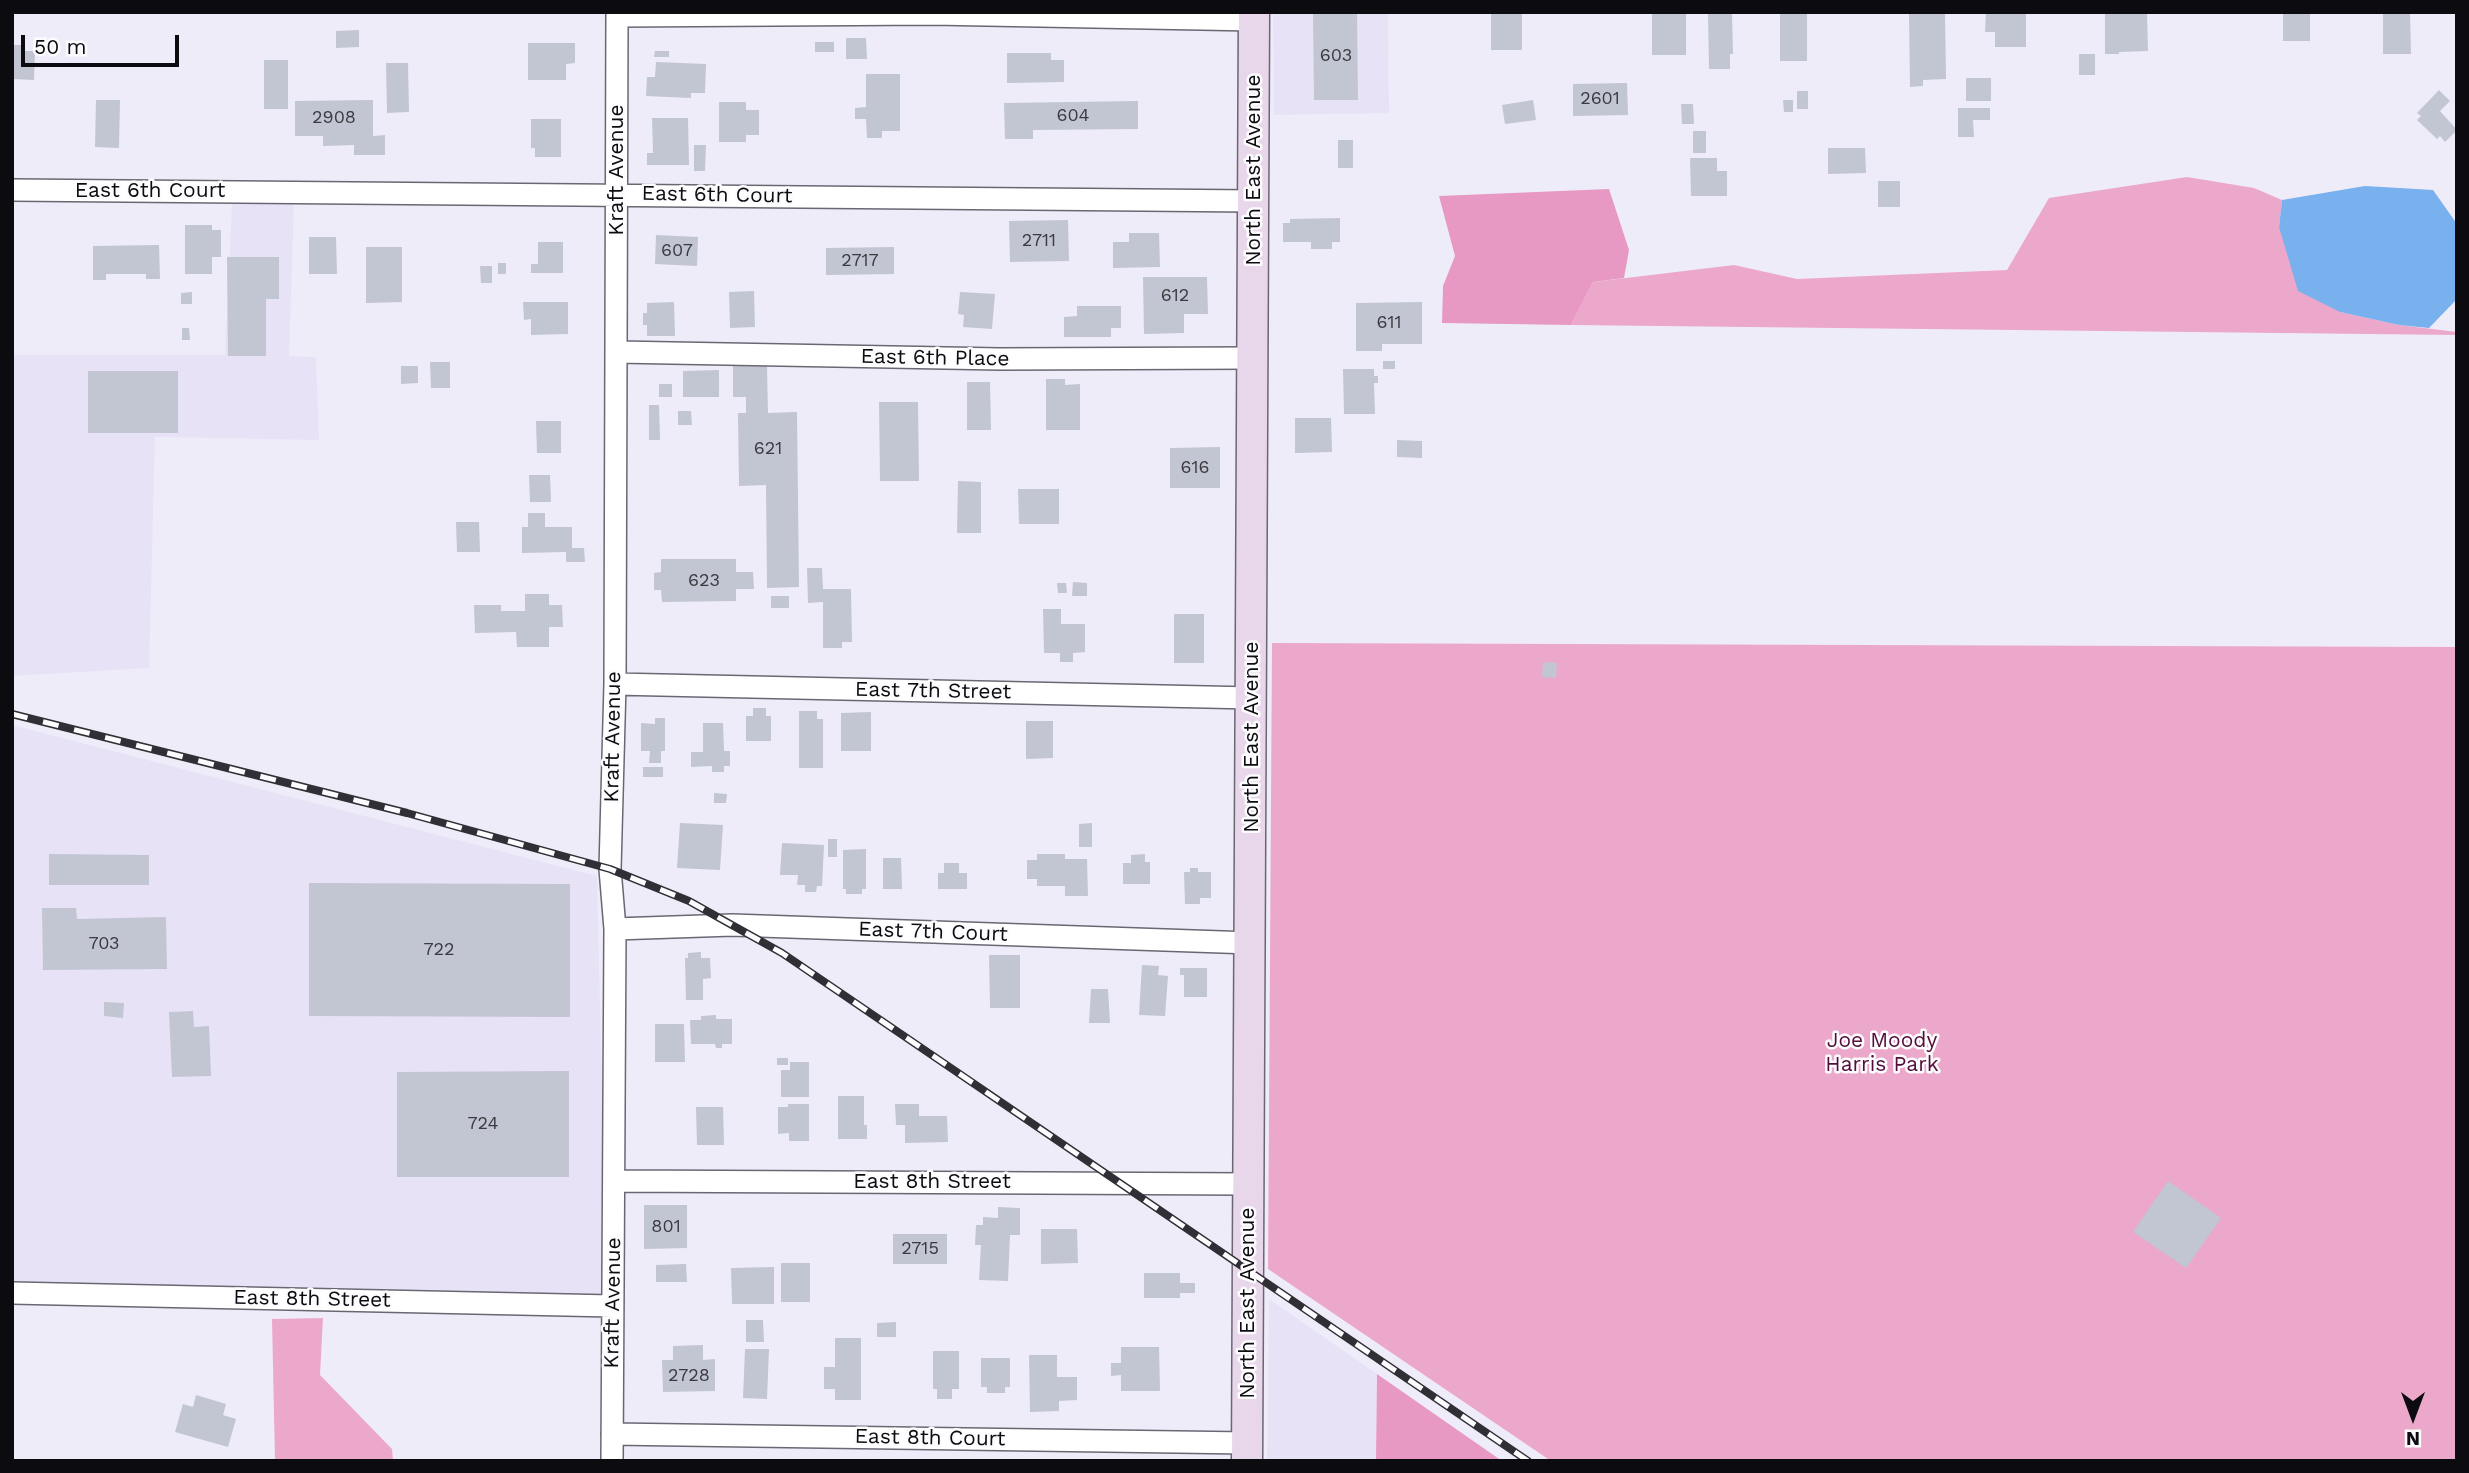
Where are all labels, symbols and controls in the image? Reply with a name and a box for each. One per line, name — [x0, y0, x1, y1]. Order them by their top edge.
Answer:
scale bar — [24, 21, 182, 65]
text: 50 m — [34, 34, 86, 59]
house number: 603 — [1320, 45, 1352, 67]
street label: North East Avenue — [1241, 74, 1267, 266]
house number: 2601 — [1580, 88, 1620, 110]
street label: Kraft Avenue — [604, 104, 630, 236]
house number: 604 — [1056, 105, 1090, 127]
house number: 2908 — [312, 107, 356, 129]
street label: East 6th Court — [75, 178, 225, 204]
street label: East 6th Court — [641, 181, 793, 209]
house number: 2711 — [1022, 230, 1056, 252]
house number: 607 — [661, 240, 693, 262]
house number: 2717 — [841, 250, 879, 272]
house number: 612 — [1161, 285, 1189, 307]
house number: 611 — [1377, 312, 1401, 334]
street label: East 6th Place — [860, 344, 1010, 372]
house number: 621 — [754, 438, 782, 460]
house number: 616 — [1181, 457, 1209, 479]
house number: 623 — [688, 570, 720, 592]
street label: North East Avenue — [1239, 641, 1265, 833]
street label: Kraft Avenue — [599, 671, 627, 803]
street label: East 7th Street — [855, 677, 1011, 705]
street label: East 7th Court — [858, 917, 1008, 947]
house number: 703 — [88, 933, 120, 955]
house number: 722 — [423, 939, 455, 961]
park label: Joe Moody Harris Park — [1825, 1028, 1939, 1078]
house number: 724 — [467, 1113, 499, 1135]
street label: East 8th Street — [853, 1169, 1011, 1195]
street label: North East Avenue — [1235, 1207, 1261, 1399]
house number: 801 — [651, 1216, 681, 1238]
street label: Kraft Avenue — [599, 1237, 627, 1369]
house number: 2715 — [901, 1238, 939, 1260]
street label: East 8th Street — [233, 1285, 391, 1313]
house number: 2728 — [668, 1365, 710, 1387]
north arrow — [2378, 1382, 2448, 1452]
street label: East 8th Court — [854, 1424, 1006, 1452]
text: N — [2406, 1427, 2420, 1450]

